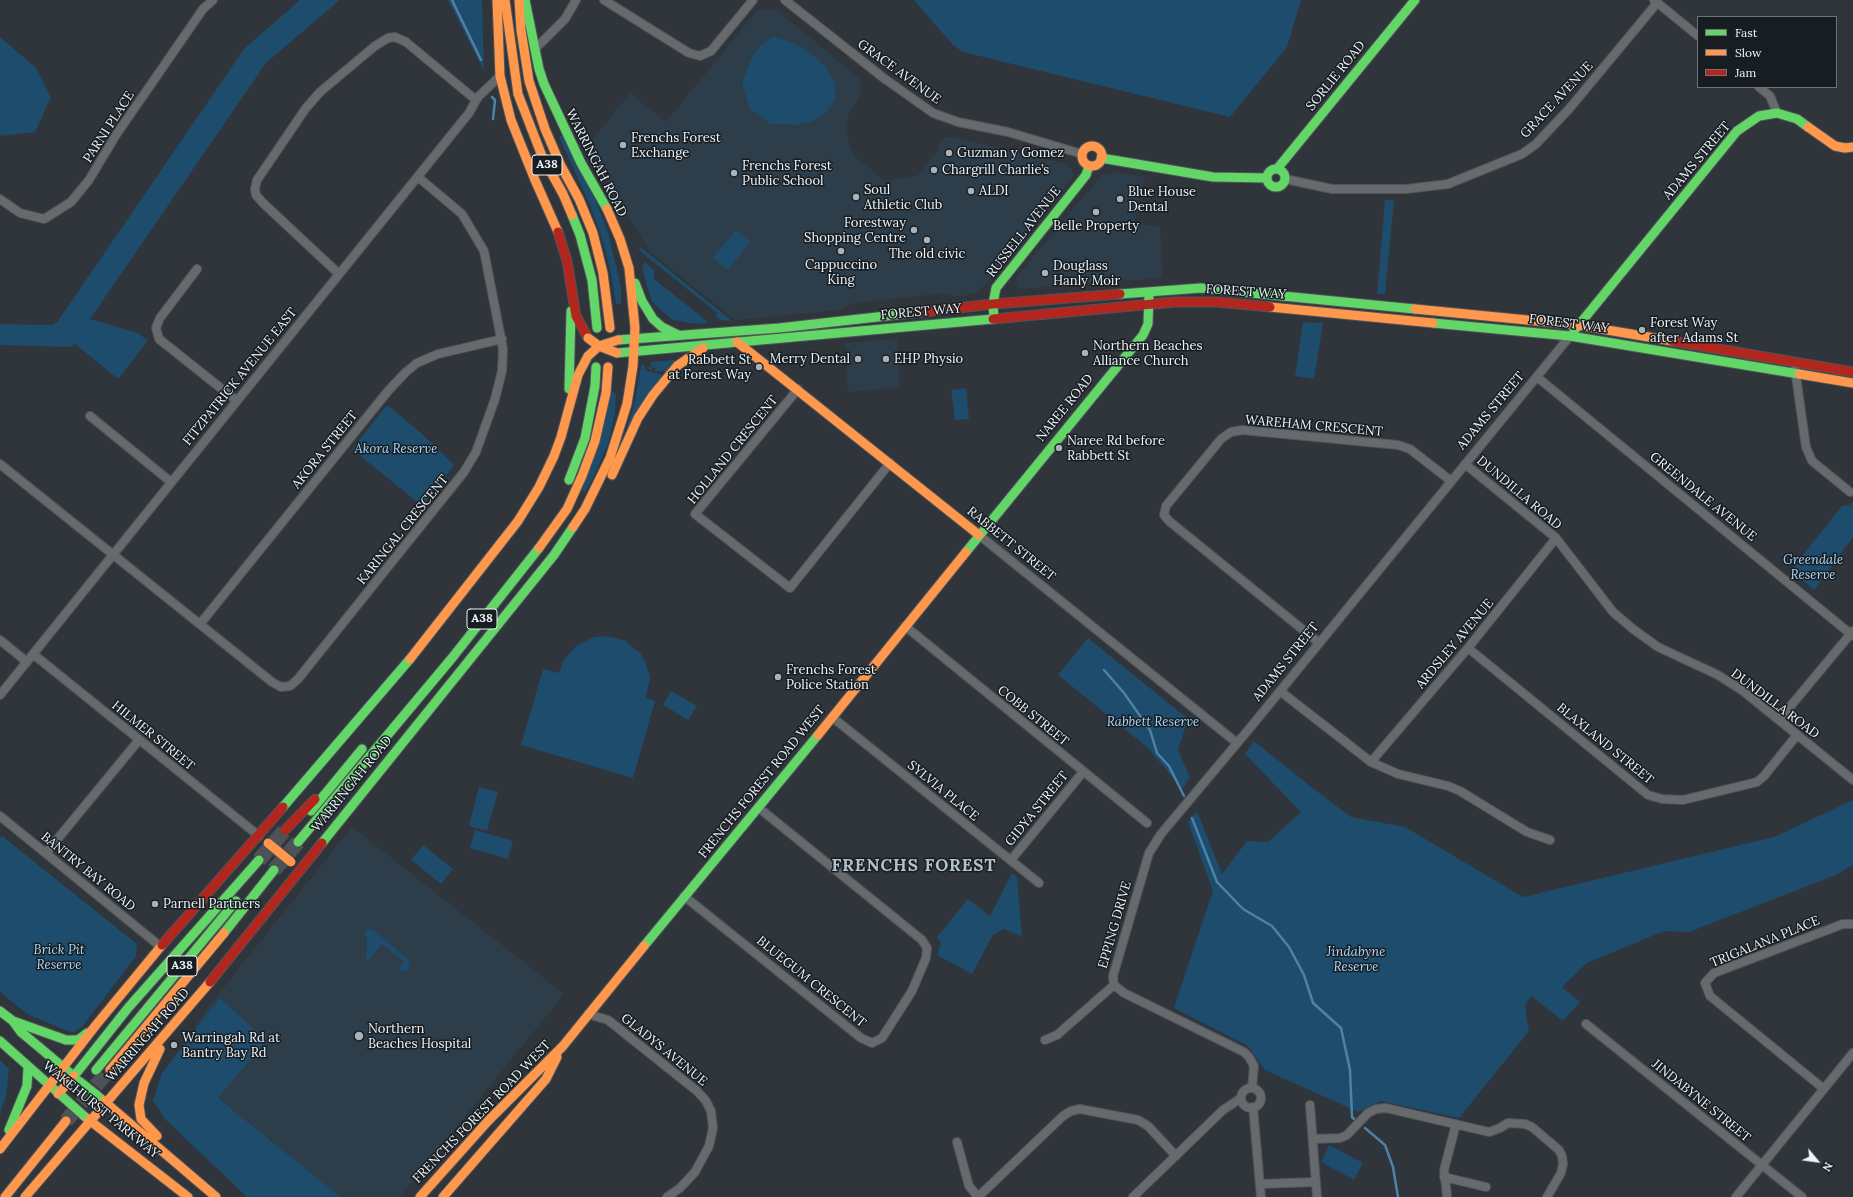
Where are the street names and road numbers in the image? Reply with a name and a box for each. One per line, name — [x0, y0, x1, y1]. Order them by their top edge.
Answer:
street label: GRACE AVENUE — [854, 36, 944, 108]
street label: SORLIE ROAD — [1303, 38, 1369, 114]
street label: GRACE AVENUE — [1517, 58, 1597, 142]
street label: PARNI PLACE — [80, 88, 138, 166]
street label: WARRINGAH ROAD — [562, 107, 630, 219]
street label: ADAMS STREET — [1660, 119, 1734, 203]
road number: A38 — [532, 155, 562, 175]
street label: RUSSELL AVENUE — [984, 183, 1064, 281]
street label: FOREST WAY — [1205, 281, 1287, 303]
street label: FOREST WAY — [880, 301, 962, 323]
street label: FITZPATRICK AVENUE EAST — [180, 305, 300, 449]
street label: FOREST WAY — [1528, 311, 1610, 337]
street label: ADAMS STREET — [1454, 369, 1528, 453]
street label: NAREE ROAD — [1033, 371, 1097, 445]
street label: HOLLAND CRESCENT — [685, 393, 781, 507]
street label: AKORA STREET — [289, 408, 361, 492]
street label: WAREHAM CRESCENT — [1244, 412, 1384, 440]
street label: GREENDALE AVENUE — [1647, 449, 1759, 545]
street label: DUNDILLA ROAD — [1473, 453, 1565, 533]
street label: KARINGAL CRESCENT — [354, 472, 452, 588]
street label: RABBETT STREET — [964, 504, 1058, 584]
street label: ARDSLEY AVENUE — [1413, 596, 1497, 692]
road number: A38 — [467, 609, 497, 629]
street label: ADAMS STREET — [1249, 619, 1323, 705]
street label: DUNDILLA ROAD — [1728, 666, 1822, 742]
street label: COBB STREET — [994, 683, 1072, 749]
street label: HILMER STREET — [108, 698, 198, 774]
street label: BLAXLAND STREET — [1553, 700, 1657, 788]
street label: FRENCHS FOREST ROAD WEST — [695, 702, 829, 862]
street label: WARRINGAH ROAD — [309, 733, 395, 835]
street label: SYLVIA PLACE — [904, 757, 982, 825]
street label: GIDYA STREET — [1002, 769, 1072, 849]
street label: BANTRY BAY ROAD — [38, 829, 138, 915]
street label: EPPING DRIVE — [1095, 880, 1135, 970]
street label: TRIGALANA PLACE — [1708, 913, 1822, 971]
street label: BLUEGUM CRESCENT — [753, 933, 869, 1031]
road number: A38 — [167, 956, 197, 976]
street label: WARRINGAH ROAD — [103, 985, 193, 1085]
street label: GLADYS AVENUE — [618, 1011, 710, 1089]
street label: FRENCHS FOREST ROAD WEST — [410, 1037, 554, 1187]
street label: JINDABYNE STREET — [1648, 1056, 1754, 1146]
street label: WAKEHURST PARKWAY — [40, 1058, 162, 1162]

